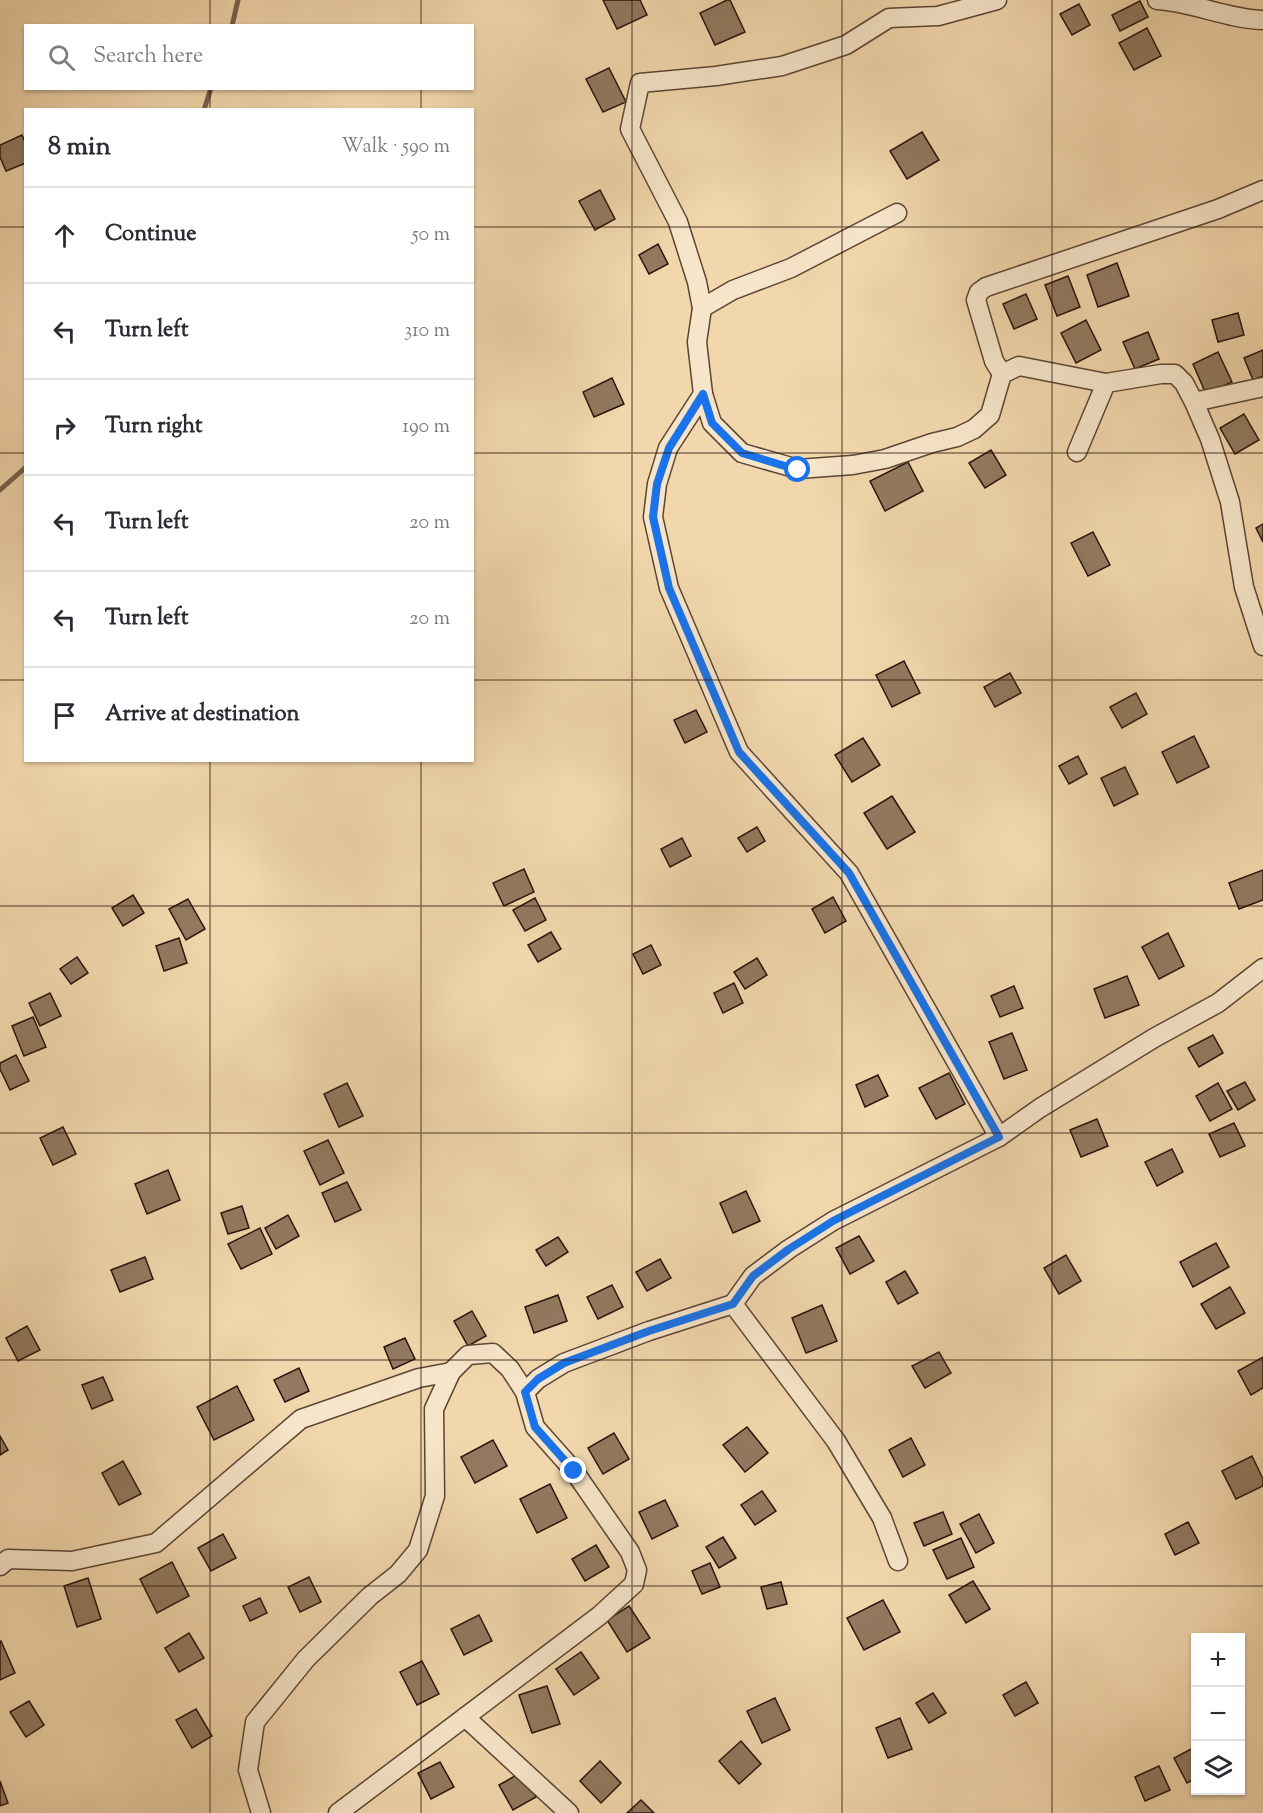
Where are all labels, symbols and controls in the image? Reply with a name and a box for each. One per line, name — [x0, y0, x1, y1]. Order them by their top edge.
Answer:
search box — [24, 24, 474, 90]
icon: search — [45, 41, 78, 74]
text: Search here — [93, 41, 203, 73]
text: 8 min — [48, 129, 111, 166]
text: Walk · 590 m — [342, 133, 450, 162]
icon: ahead — [48, 219, 81, 252]
text: Continue — [105, 219, 196, 251]
text: 50 m — [412, 221, 450, 250]
icon: left — [48, 315, 81, 348]
text: Turn left — [105, 315, 188, 347]
text: 310 m — [404, 317, 450, 346]
icon: right — [48, 411, 81, 444]
text: Turn right — [105, 411, 202, 443]
text: 190 m — [402, 413, 450, 442]
route start — [784, 456, 810, 482]
icon: left — [48, 507, 81, 540]
text: Turn left — [105, 507, 188, 539]
text: 20 m — [409, 509, 450, 538]
icon: left — [48, 603, 81, 636]
text: Turn left — [105, 603, 188, 635]
text: 20 m — [409, 605, 450, 634]
icon: arrive — [48, 699, 81, 732]
text: Arrive at destination — [105, 699, 300, 731]
route end — [560, 1457, 586, 1483]
map controls — [1191, 1633, 1245, 1795]
button: + — [1191, 1633, 1245, 1687]
button: − — [1191, 1687, 1245, 1741]
button: layers — [1191, 1741, 1245, 1795]

